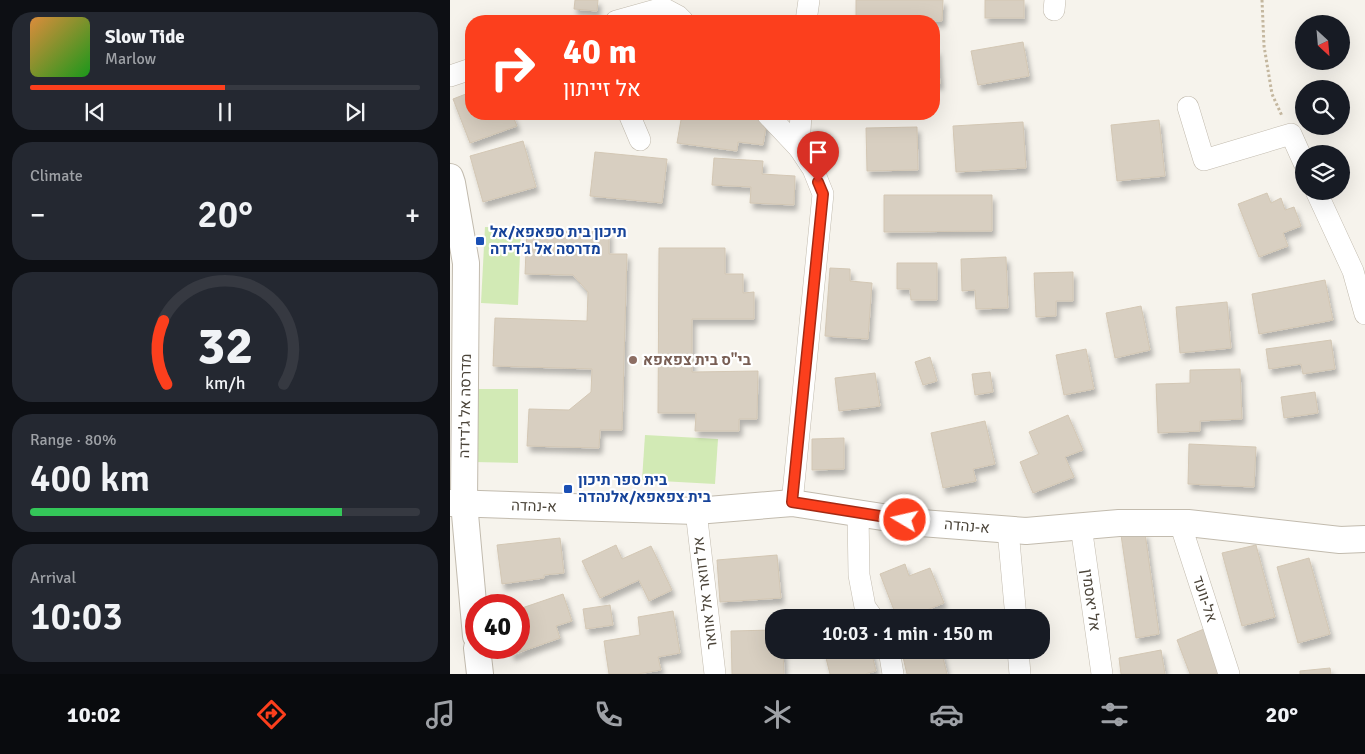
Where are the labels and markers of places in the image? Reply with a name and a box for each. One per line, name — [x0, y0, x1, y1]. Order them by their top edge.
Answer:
pin — [797, 131, 839, 182]
place label: תיכון בית ספאפא/אל מדרסה אל ג׳דידה — [490, 223, 627, 258]
marker: תיכון בית ספאפא/אל מדרסה אל ג׳דידה — [474, 235, 486, 247]
place label: בי"ס בית צפאפא — [643, 351, 751, 369]
marker: בי"ס בית צפאפא — [627, 354, 639, 366]
place label: בית ספר תיכון בית צפאפא/אלנהדה — [578, 471, 711, 506]
marker: בית ספר תיכון בית צפאפא/אלנהדה — [562, 483, 574, 495]

